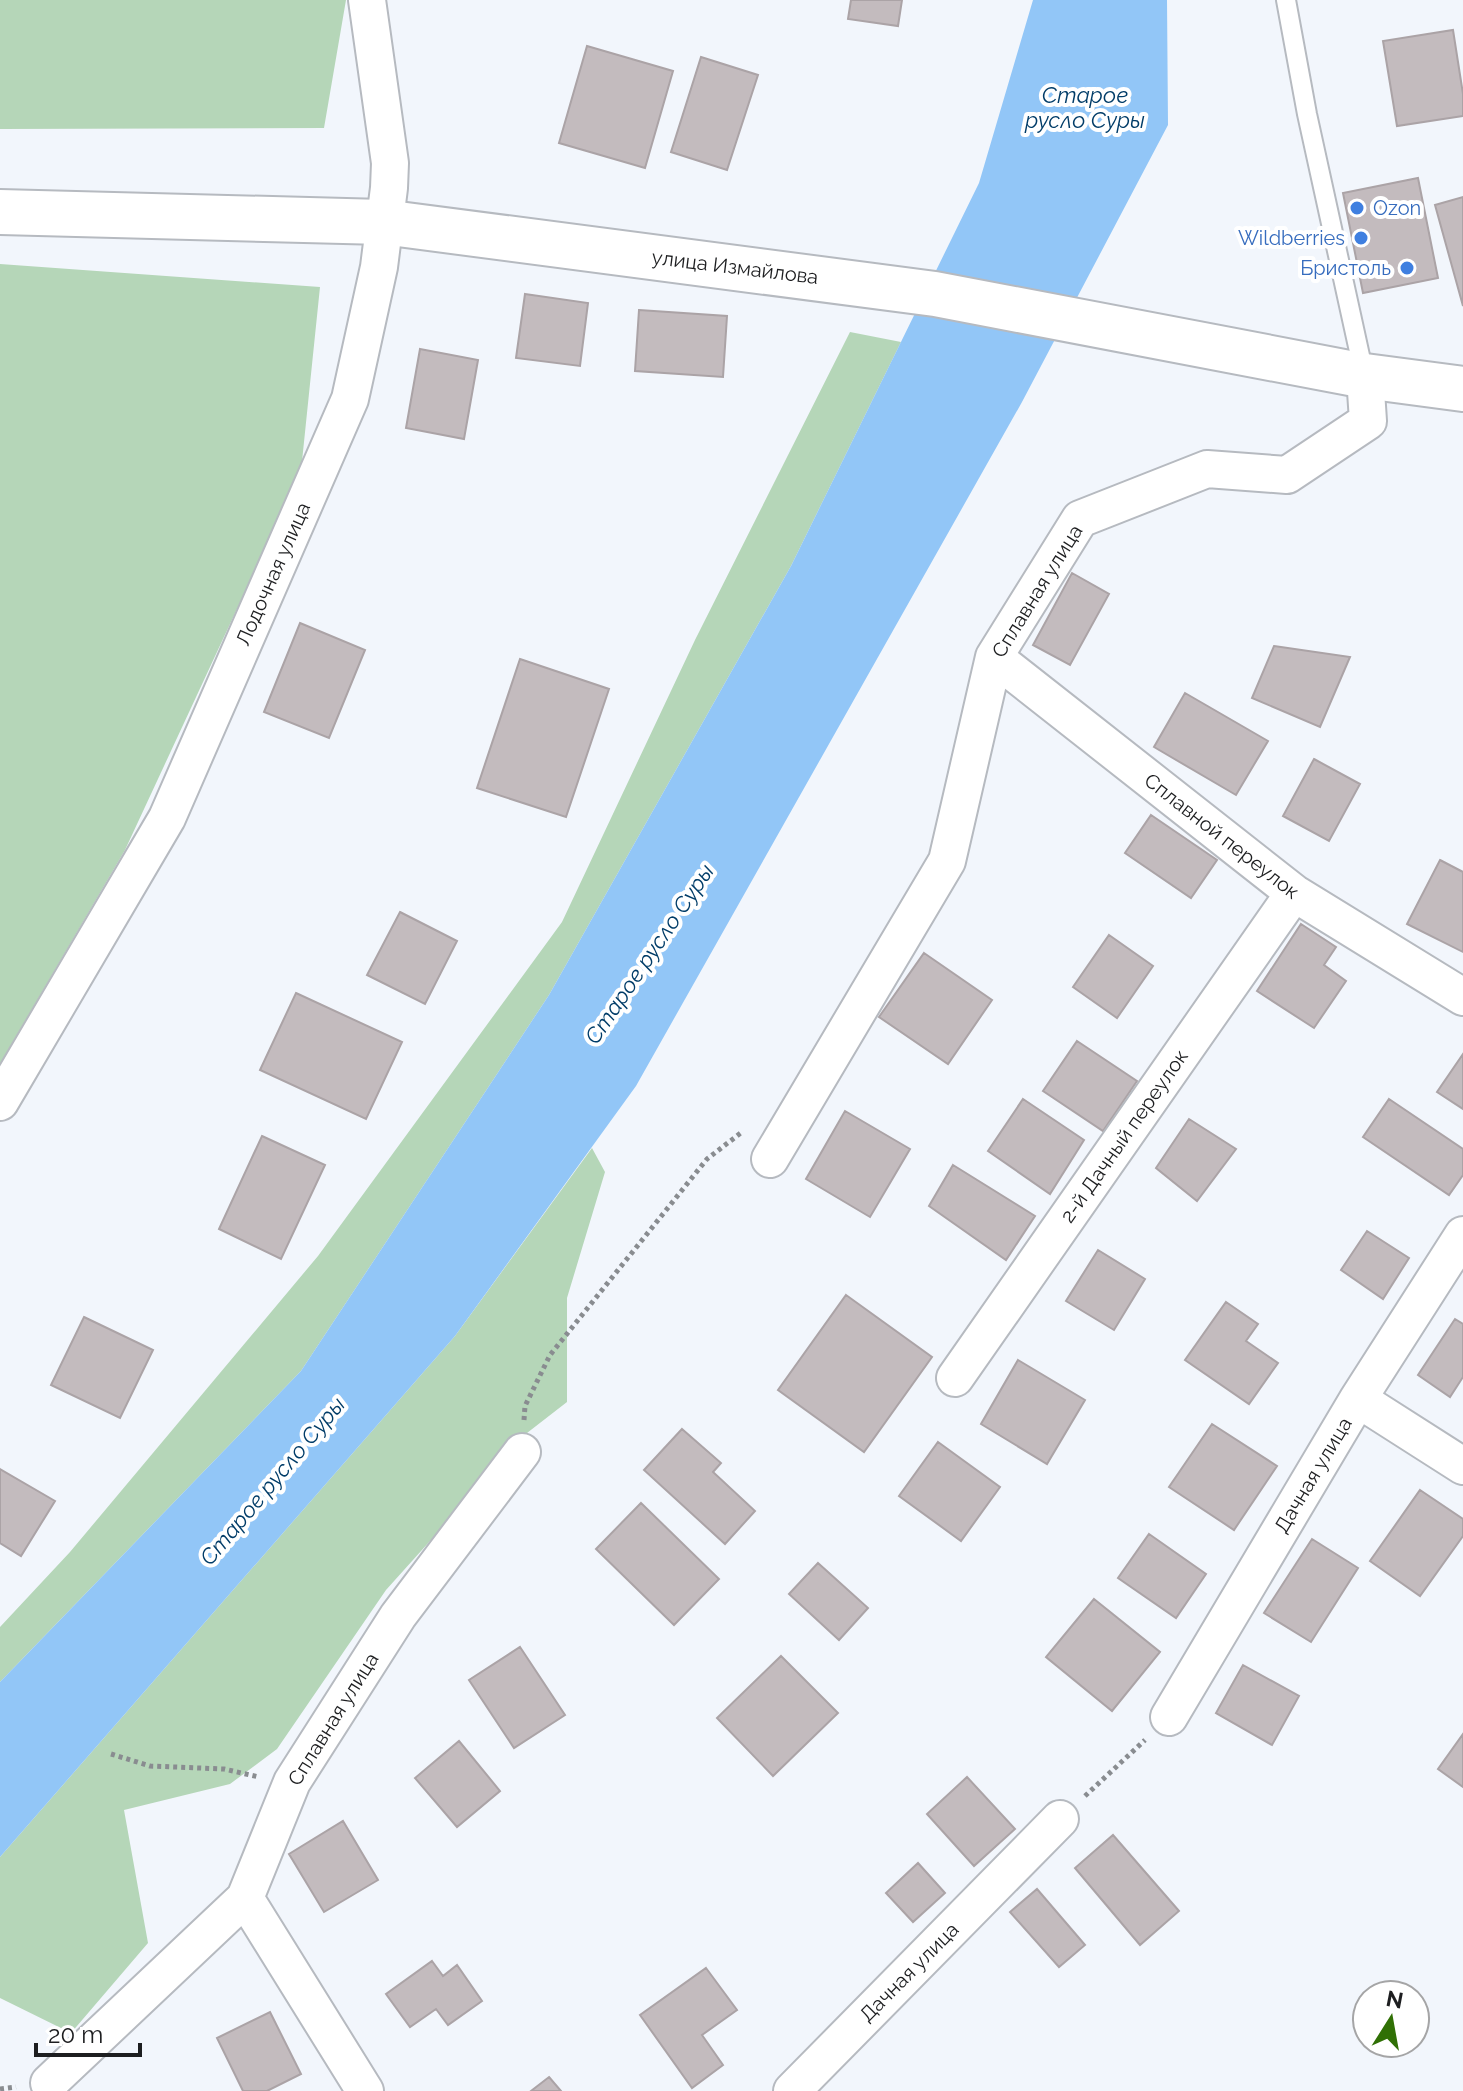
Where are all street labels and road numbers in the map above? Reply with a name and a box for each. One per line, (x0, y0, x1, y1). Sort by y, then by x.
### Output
street label: улица Измайлова (650, 245, 820, 289)
street label: Лодочная улица (231, 499, 315, 649)
street label: Сплавная улица (987, 520, 1087, 662)
street label: Сплавной переулок (1140, 768, 1304, 904)
street label: 2-й Дачный переулок (1055, 1045, 1193, 1227)
street label: Дачная улица (1269, 1413, 1357, 1537)
street label: Сплавная улица (283, 1648, 383, 1790)
street label: Дачная улица (854, 1917, 964, 2027)

